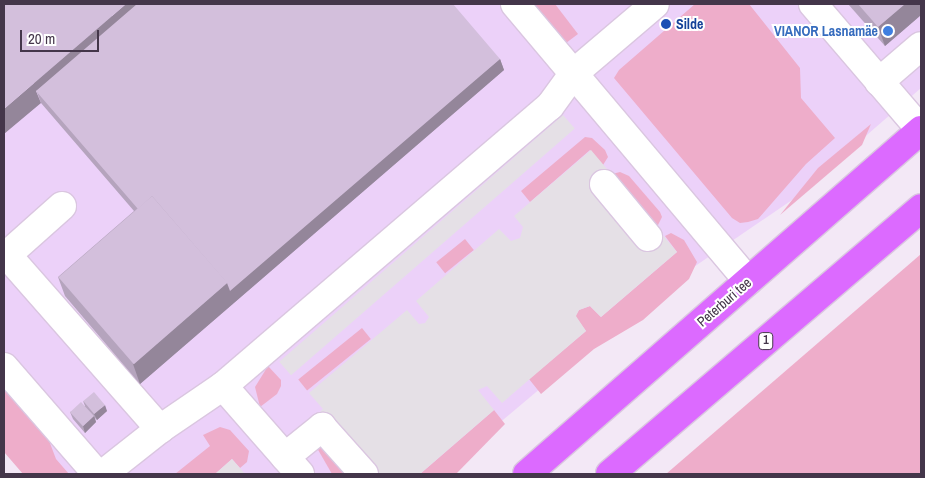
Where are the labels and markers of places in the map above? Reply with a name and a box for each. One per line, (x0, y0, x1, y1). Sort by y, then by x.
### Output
place label: Silde (676, 16, 703, 32)
marker: Silde (660, 18, 672, 30)
place label: VIANOR Lasnamäe (774, 23, 878, 39)
marker: VIANOR Lasnamäe (882, 25, 894, 37)

